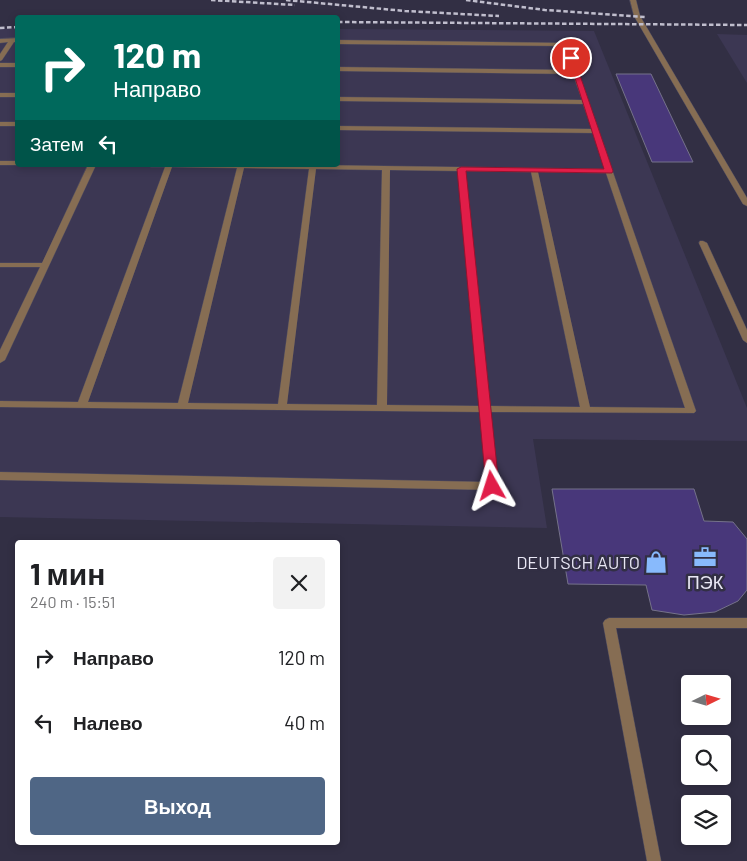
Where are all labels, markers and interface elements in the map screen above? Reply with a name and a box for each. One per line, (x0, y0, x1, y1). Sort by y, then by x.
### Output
text: 120 m (113, 33, 201, 75)
icon: right (30, 35, 95, 100)
pin (550, 37, 592, 79)
icon: arrive (557, 44, 585, 72)
text: Направо (113, 75, 201, 101)
icon: left (94, 130, 122, 158)
text: Затем (30, 132, 84, 155)
position arrow (465, 459, 517, 511)
office icon: ПЭК (692, 544, 718, 570)
shop icon: DEUTSCH AUTO (643, 549, 669, 575)
place label: DEUTSCH AUTO (516, 551, 640, 573)
text: 1 мин (30, 555, 105, 591)
button: close (273, 557, 325, 609)
place label: ПЭК (687, 571, 724, 593)
text: 240 m · 15:51 (30, 592, 115, 611)
icon: right (30, 644, 58, 672)
text: Направо (73, 646, 154, 669)
text: 120 m (278, 646, 325, 669)
north arrow (681, 675, 731, 725)
map controls (681, 675, 731, 845)
icon: left (30, 709, 58, 737)
text: Налево (73, 711, 143, 734)
text: 40 m (284, 711, 325, 734)
button: search (681, 735, 731, 785)
button: Выход (30, 777, 325, 835)
button: layers (681, 795, 731, 845)

